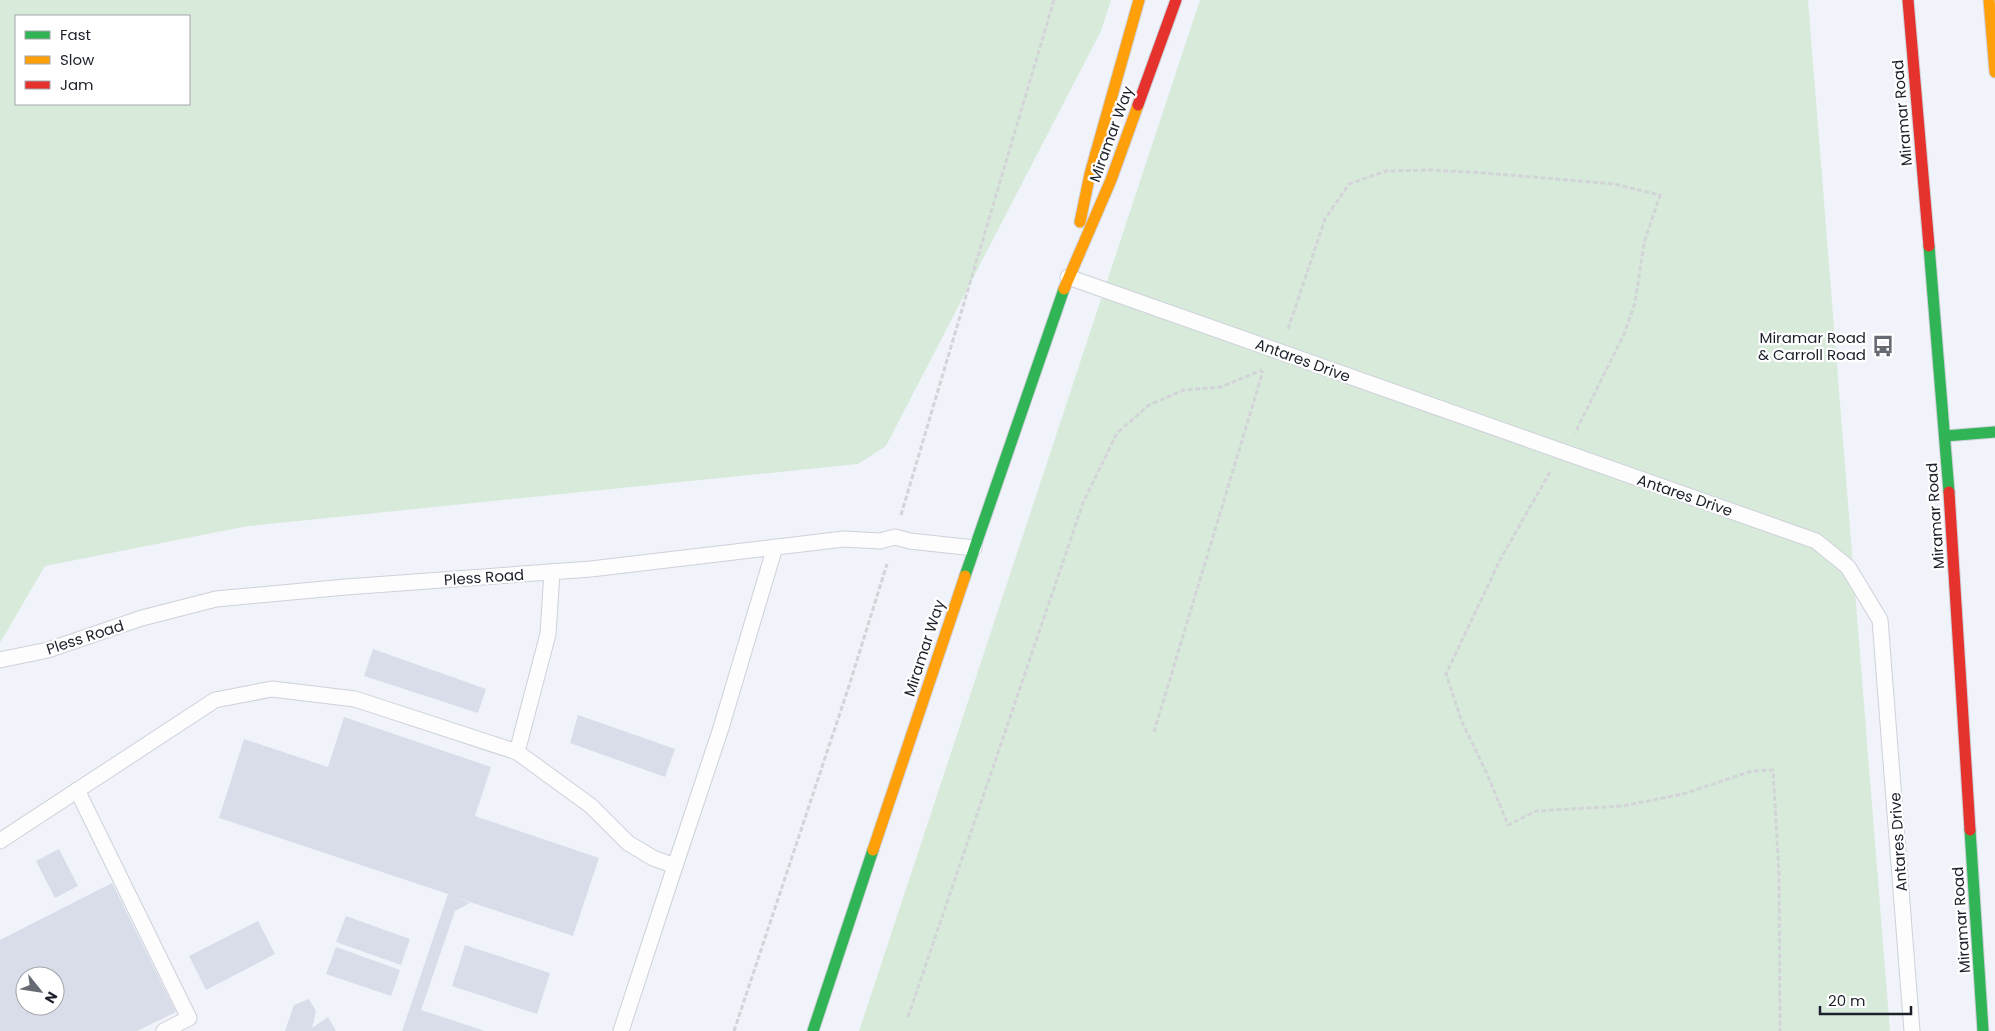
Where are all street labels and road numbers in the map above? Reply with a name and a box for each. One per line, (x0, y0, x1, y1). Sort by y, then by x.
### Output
street label: Miramar Road (1887, 59, 1917, 167)
street label: Miramar Way (1084, 83, 1138, 185)
street label: Antares Drive (1253, 333, 1353, 387)
street label: Miramar Road (1921, 462, 1949, 570)
street label: Antares Drive (1634, 469, 1736, 521)
street label: Pless Road (443, 564, 525, 590)
street label: Miramar Way (898, 596, 950, 699)
street label: Pless Road (44, 615, 126, 659)
street label: Antares Drive (1884, 792, 1912, 892)
street label: Miramar Road (1947, 866, 1975, 974)

